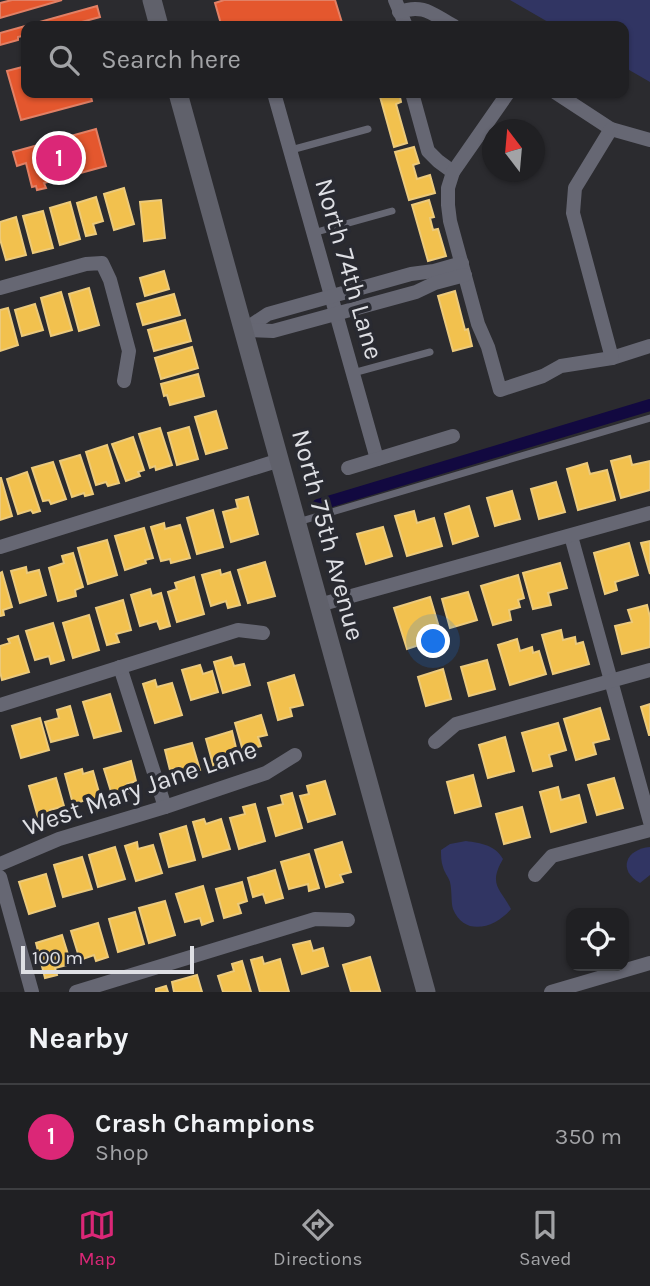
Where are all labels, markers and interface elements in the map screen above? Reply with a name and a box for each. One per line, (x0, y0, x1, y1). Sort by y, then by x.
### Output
search box (21, 21, 629, 98)
icon: search (45, 41, 83, 79)
text: Search here (101, 44, 241, 75)
north arrow (482, 119, 545, 182)
pin: 1 (36, 132, 82, 184)
street label: North 74th Lane (308, 175, 390, 363)
street label: North 75th Avenue (285, 426, 371, 644)
your location (416, 624, 450, 658)
street label: West Mary Jane Lane (19, 733, 261, 843)
map controls (566, 908, 629, 971)
button: locate (566, 908, 629, 971)
scale bar (21, 943, 194, 975)
text: 100 m (32, 947, 83, 969)
text: Nearby (28, 1020, 128, 1056)
text: Crash Champions (95, 1108, 315, 1139)
text: 1 (47, 1123, 55, 1150)
text: 350 m (555, 1123, 622, 1150)
text: Shop (95, 1139, 149, 1166)
tab: Map (78, 1206, 116, 1270)
tab: Directions (273, 1206, 362, 1270)
tab: Saved (519, 1206, 572, 1270)

